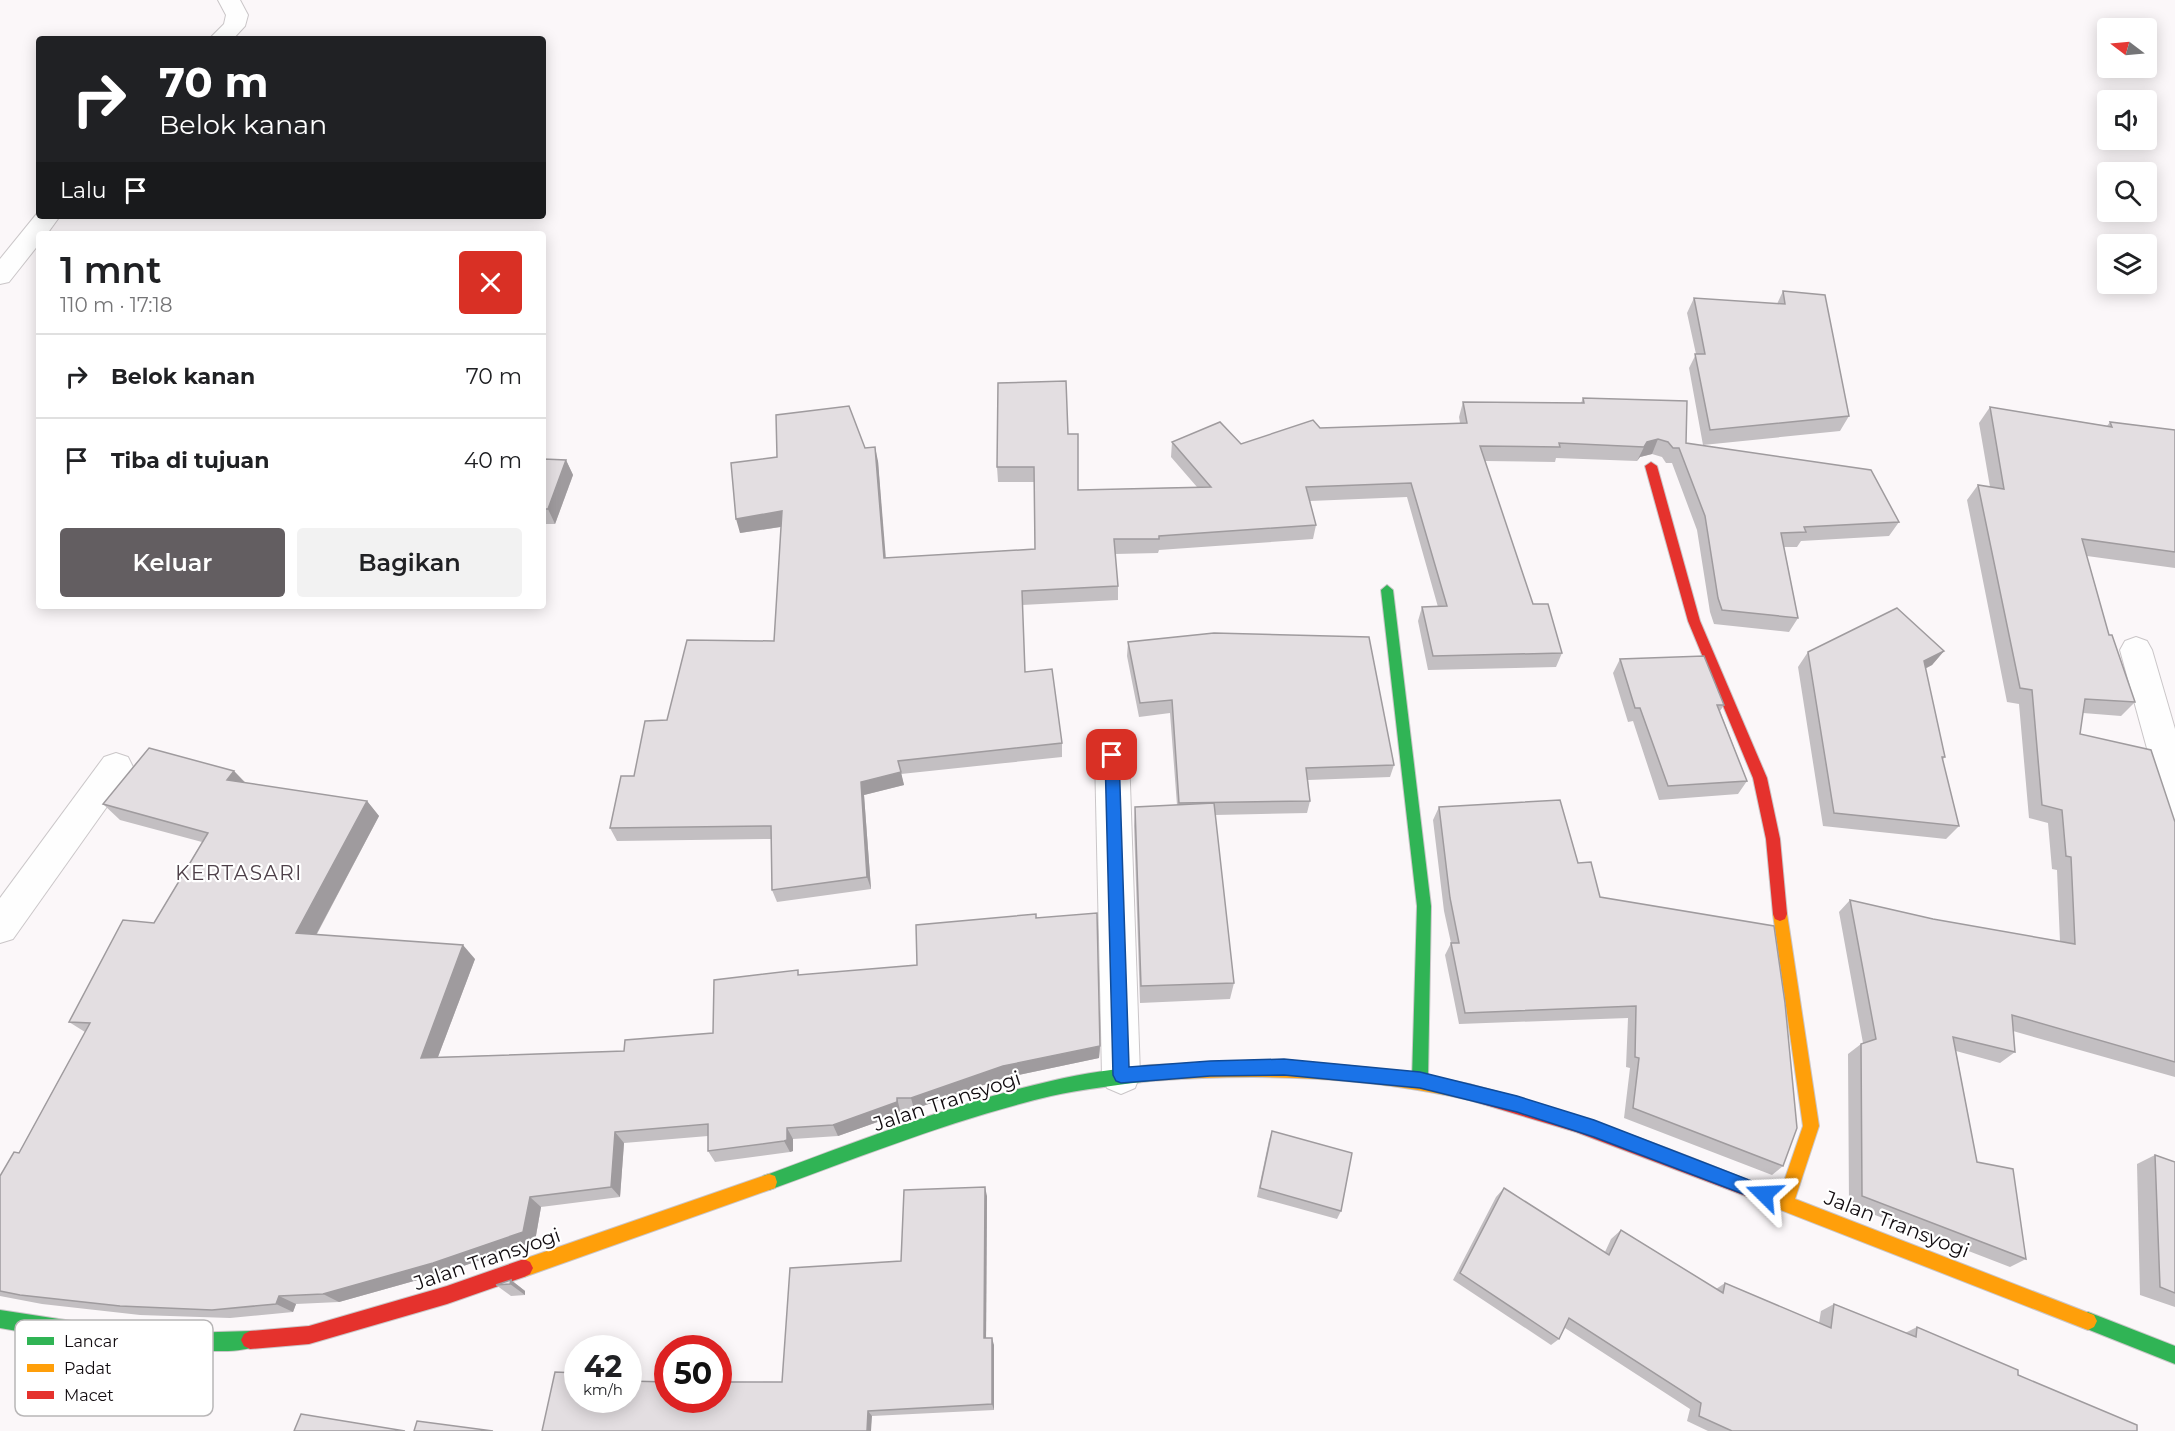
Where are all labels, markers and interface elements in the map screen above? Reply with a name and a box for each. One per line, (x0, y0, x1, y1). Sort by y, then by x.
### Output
north arrow (2097, 18, 2157, 78)
map controls (2097, 18, 2157, 294)
text: 70 m (159, 56, 269, 108)
icon: right (60, 60, 138, 138)
button: sound (2097, 90, 2157, 150)
text: Belok kanan (159, 108, 327, 141)
button: search (2097, 162, 2157, 222)
icon: arrive (119, 174, 152, 207)
text: Lalu (60, 177, 107, 204)
button: layers (2097, 234, 2157, 294)
text: 1 mnt (60, 248, 161, 292)
button: close (459, 251, 522, 314)
text: 110 m · 17:18 (60, 293, 172, 317)
icon: right (60, 360, 93, 393)
text: Belok kanan (111, 363, 255, 390)
text: 70 m (466, 363, 522, 390)
icon: arrive (60, 444, 93, 477)
text: Tiba di tujuan (111, 447, 269, 474)
text: 40 m (464, 447, 522, 474)
button: Keluar (60, 528, 285, 597)
button: Bagikan (297, 528, 522, 597)
pin (1086, 729, 1137, 780)
icon: arrive (1095, 738, 1128, 771)
district label: KERTASARI (175, 861, 303, 885)
street label: Jalan Transyogi (869, 1066, 1024, 1136)
position arrow (1732, 1162, 1796, 1226)
street label: Jalan Transyogi (1820, 1185, 1973, 1263)
street label: Jalan Transyogi (410, 1223, 563, 1296)
legend (15, 1320, 213, 1416)
text: Lancar (64, 1332, 119, 1351)
speed limit sign: 50 (654, 1335, 732, 1413)
text: 42 (584, 1348, 622, 1385)
text: Padat (64, 1359, 112, 1378)
text: km/h (583, 1380, 623, 1399)
text: Macet (64, 1386, 114, 1405)

